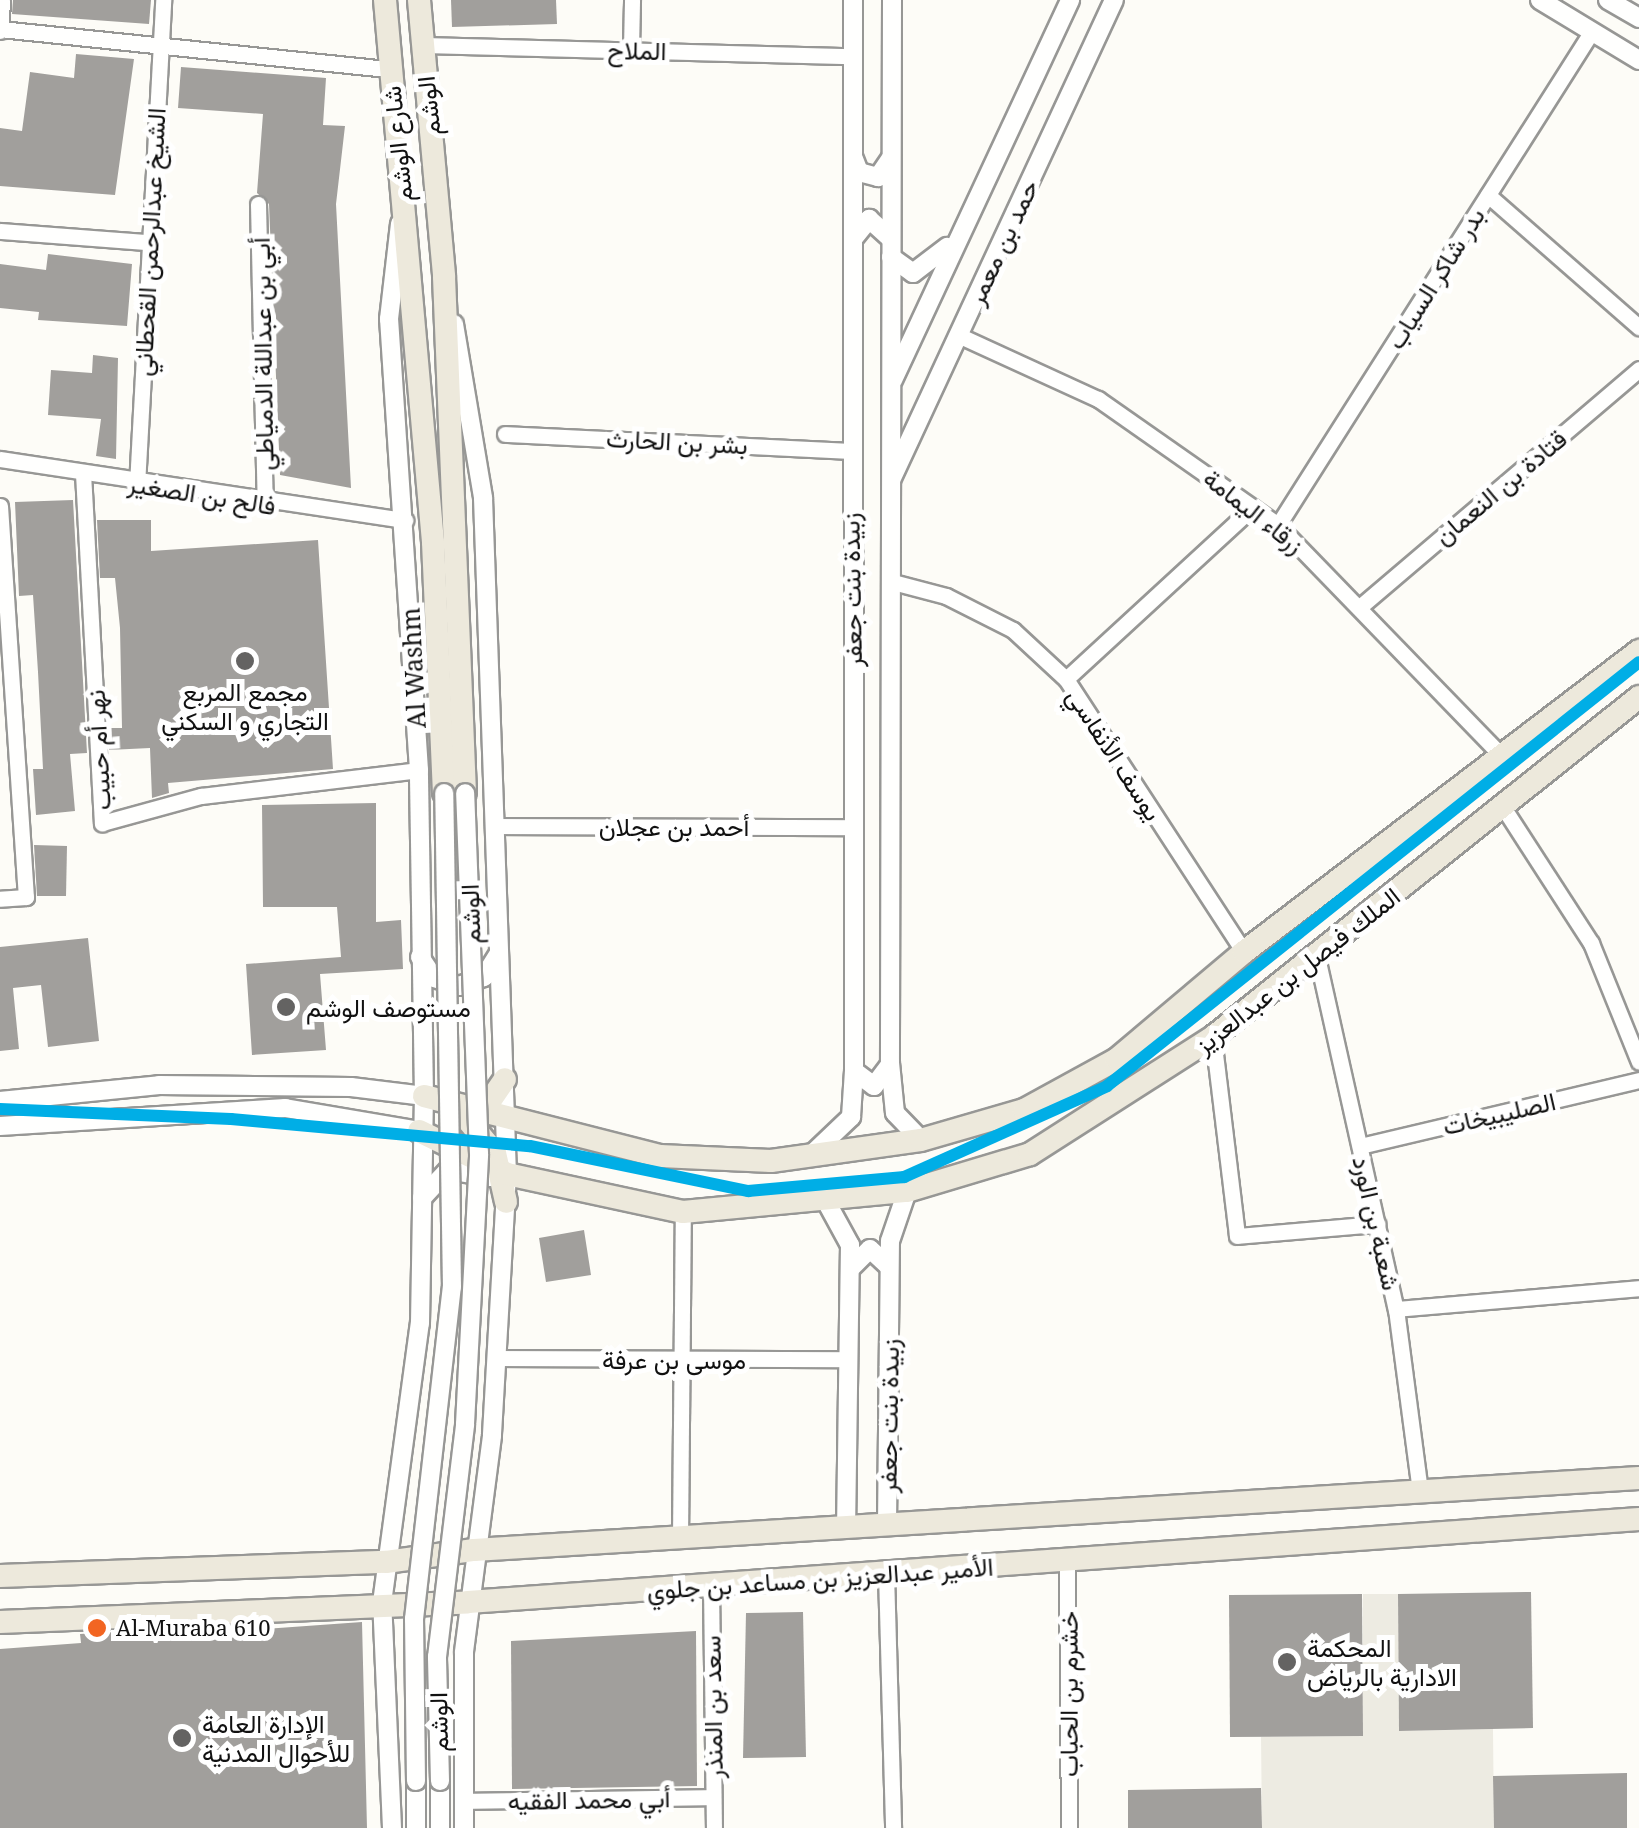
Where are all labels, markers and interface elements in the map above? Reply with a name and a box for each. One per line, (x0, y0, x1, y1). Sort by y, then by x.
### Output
street label: الملاح (607, 34, 667, 66)
street label: الوشم (410, 75, 446, 137)
street label: شارع الوشم (376, 85, 418, 203)
street label: الشيخ عبدالرحمن القحطاني (127, 107, 171, 377)
street label: حمد بن معمر (960, 175, 1044, 309)
street label: بدر شاكر السياب (1380, 202, 1490, 354)
street label: أبي بن عبداللة الدمياطي (245, 237, 279, 471)
street label: بشر بن الحارث (606, 422, 748, 460)
street label: قتادة بن النعمان (1428, 423, 1572, 551)
street label: زرقاء اليمامة (1198, 463, 1310, 559)
street label: فالح بن الصغير (126, 468, 278, 520)
street label: زبيدة بنت جعفر (835, 512, 867, 668)
street label: Al Washm (395, 607, 431, 729)
marker: مجمع المربع التجاري و السكني (234, 650, 256, 672)
place label: مجمع المربع التجاري و السكني (161, 677, 329, 736)
street label: يوسف الأنفاسي (1061, 682, 1169, 826)
street label: نهر أم حبيب (80, 689, 116, 811)
street label: أحمد بن عجلان (599, 811, 749, 841)
street label: الملك فيصل بن عبدالعزيز (1189, 881, 1405, 1059)
street label: الوشم (454, 884, 486, 944)
place label: مستوصف الوشم (306, 992, 471, 1022)
marker: مستوصف الوشم (275, 996, 297, 1018)
street label: الصليبيخات (1440, 1085, 1558, 1141)
street label: شعبة بن الورد (1347, 1153, 1407, 1293)
street label: زبيدة بنت جعفر (872, 1338, 904, 1494)
street label: موسى بن عرفة (602, 1344, 746, 1374)
street label: الأمير عبدالعزيز بن مساعد بن جلوي (646, 1551, 994, 1605)
street label: خشرم بن الحباب (1053, 1611, 1083, 1777)
place label: Al-Muraba 610 (116, 1615, 271, 1641)
marker: Al-Muraba 610 (87, 1618, 107, 1638)
place label: المحكمة الادارية بالرياض (1307, 1633, 1457, 1692)
street label: سعد بن المنذر (696, 1635, 728, 1779)
marker: المحكمة الادارية بالرياض (1276, 1651, 1298, 1673)
street label: الوشم (422, 1692, 454, 1752)
place label: الإدارة العامة للأحوال المدنية (202, 1709, 350, 1768)
marker: الإدارة العامة للأحوال المدنية (171, 1727, 193, 1749)
street label: أبي محمد الفقيه (507, 1783, 671, 1815)

